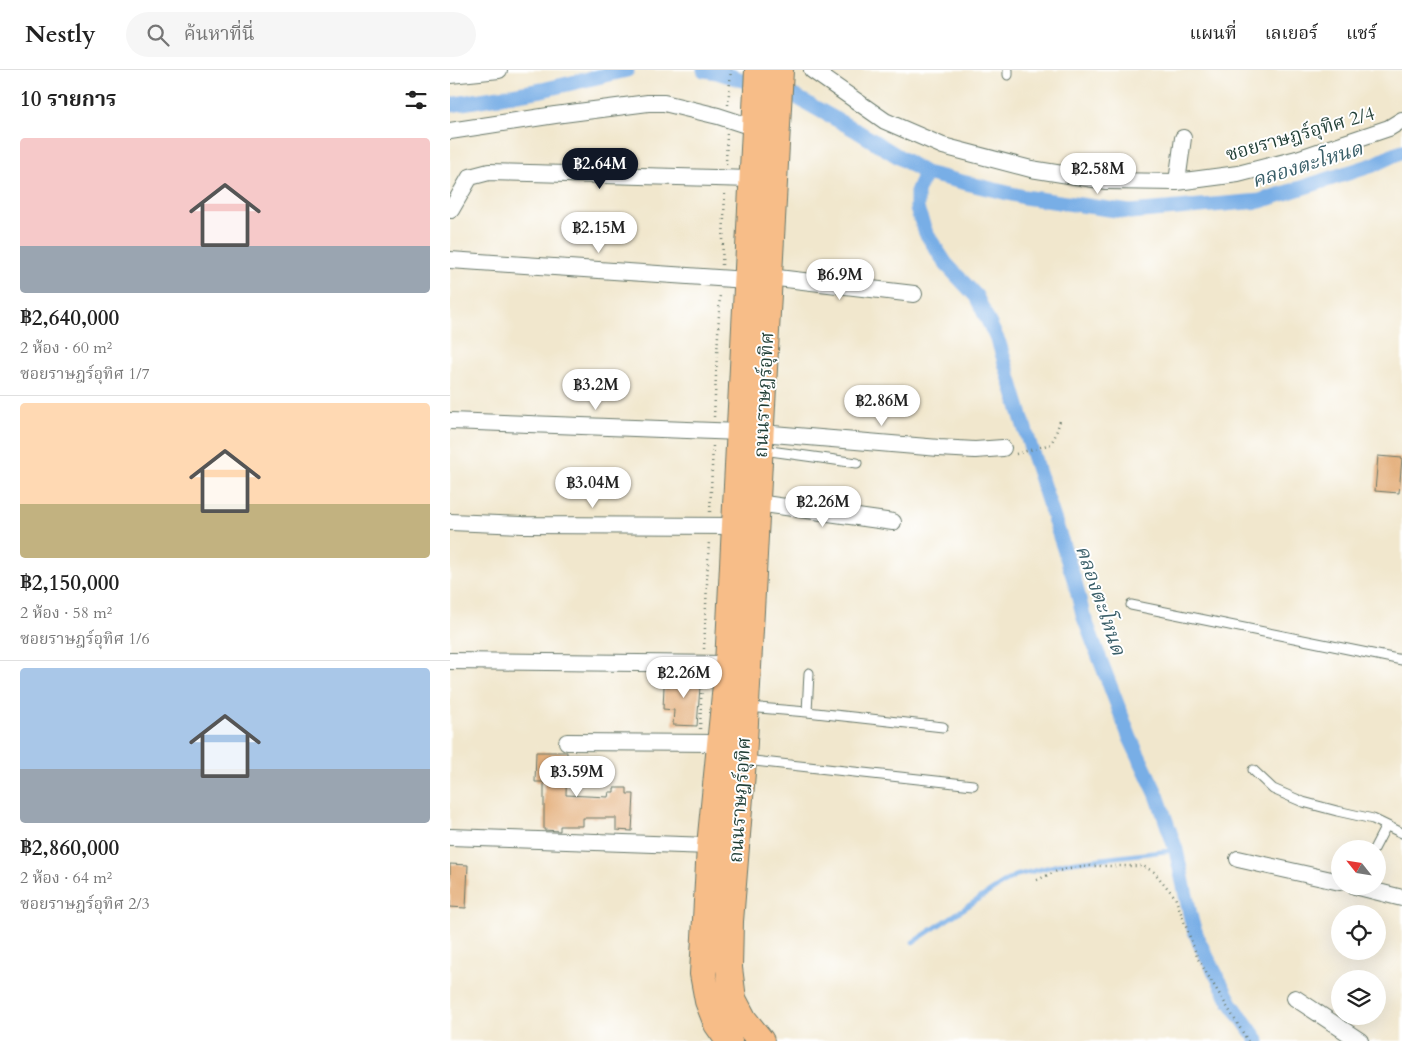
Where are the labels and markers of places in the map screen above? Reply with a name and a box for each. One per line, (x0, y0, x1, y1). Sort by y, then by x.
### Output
pin: ฿2.64M (559, 148, 641, 190)
pin: ฿2.58M (1057, 152, 1139, 195)
pin: ฿2.15M (558, 212, 640, 254)
pin: ฿6.9M (805, 258, 875, 301)
pin: ฿3.2M (561, 368, 631, 411)
pin: ฿2.86M (841, 384, 923, 427)
pin: ฿3.04M (552, 466, 634, 509)
pin: ฿2.26M (782, 486, 864, 528)
pin: ฿2.26M (643, 656, 725, 699)
pin: ฿3.59M (536, 756, 618, 798)

